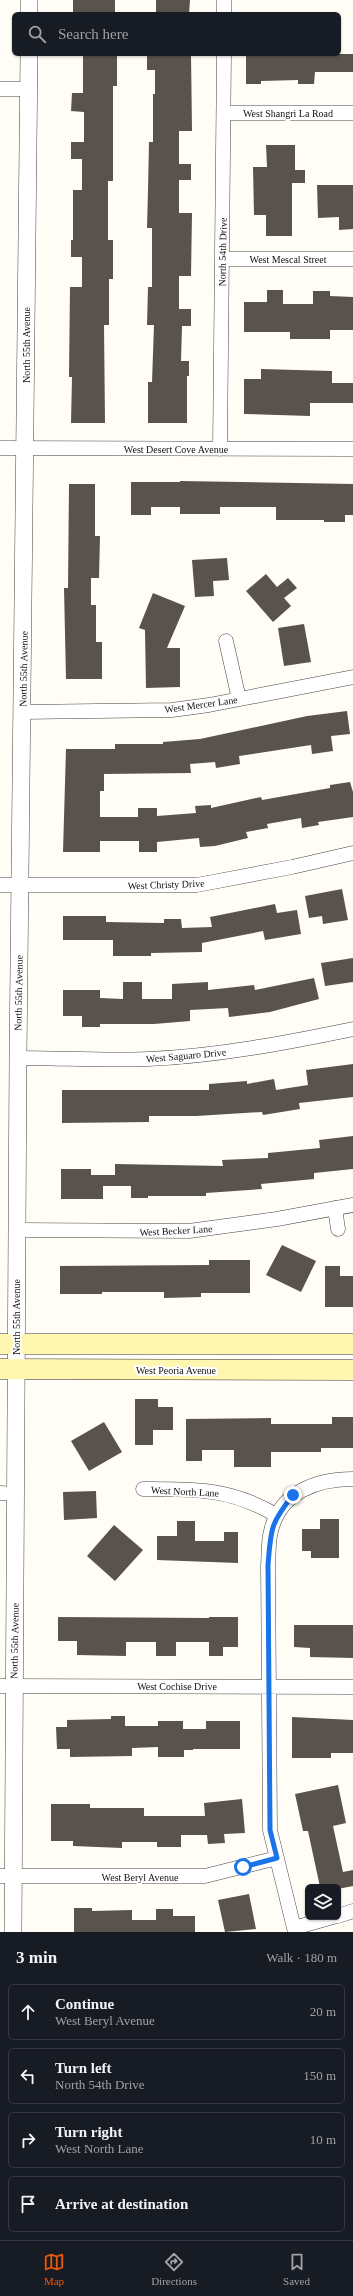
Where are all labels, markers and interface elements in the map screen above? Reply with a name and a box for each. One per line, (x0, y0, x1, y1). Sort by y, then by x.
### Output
search box (12, 12, 341, 56)
icon: search (26, 23, 48, 45)
text: Search here (58, 26, 128, 42)
street label: West Shangri La Road (243, 108, 333, 119)
street label: North 54th Drive (216, 217, 229, 287)
street label: West Mescal Street (250, 254, 327, 265)
street label: North 55th Avenue (21, 306, 32, 383)
street label: West Desert Cove Avenue (124, 444, 229, 455)
street label: North 55th Avenue (17, 630, 30, 707)
street label: West Mercer Lane (164, 694, 239, 715)
street label: West Christy Drive (127, 878, 205, 891)
street label: North 55th Avenue (12, 954, 25, 1031)
street label: West Saguaro Drive (146, 1046, 227, 1064)
street label: West Becker Lane (139, 1223, 213, 1238)
street label: North 55th Avenue (11, 1278, 22, 1355)
street label: West Peoria Avenue (136, 1365, 217, 1376)
street label: West North Lane (151, 1484, 220, 1499)
route end (284, 1486, 302, 1504)
street label: North 55th Avenue (8, 1602, 21, 1679)
street label: West Cochise Drive (137, 1681, 217, 1692)
route start (234, 1858, 252, 1876)
street label: West Beryl Avenue (102, 1872, 179, 1883)
map controls (305, 1884, 341, 1920)
button: layers (305, 1884, 341, 1920)
text: 3 min (16, 1948, 57, 1967)
text: Walk · 180 m (266, 1950, 337, 1965)
text: Continue (55, 1996, 114, 2012)
icon: ahead (17, 2001, 39, 2023)
text: 20 m (310, 2004, 336, 2019)
text: West Beryl Avenue (55, 2013, 155, 2028)
text: Turn left (55, 2060, 112, 2076)
icon: left (17, 2065, 39, 2087)
text: 150 m (303, 2068, 336, 2083)
text: North 54th Drive (55, 2077, 145, 2092)
text: Turn right (55, 2124, 122, 2140)
icon: right (17, 2129, 39, 2151)
text: 10 m (310, 2132, 336, 2147)
text: West North Lane (55, 2141, 143, 2156)
icon: arrive (17, 2193, 39, 2215)
text: Arrive at destination (55, 2196, 188, 2212)
tab: Map (43, 2251, 65, 2287)
tab: Directions (151, 2251, 197, 2287)
tab: Saved (283, 2251, 310, 2287)

